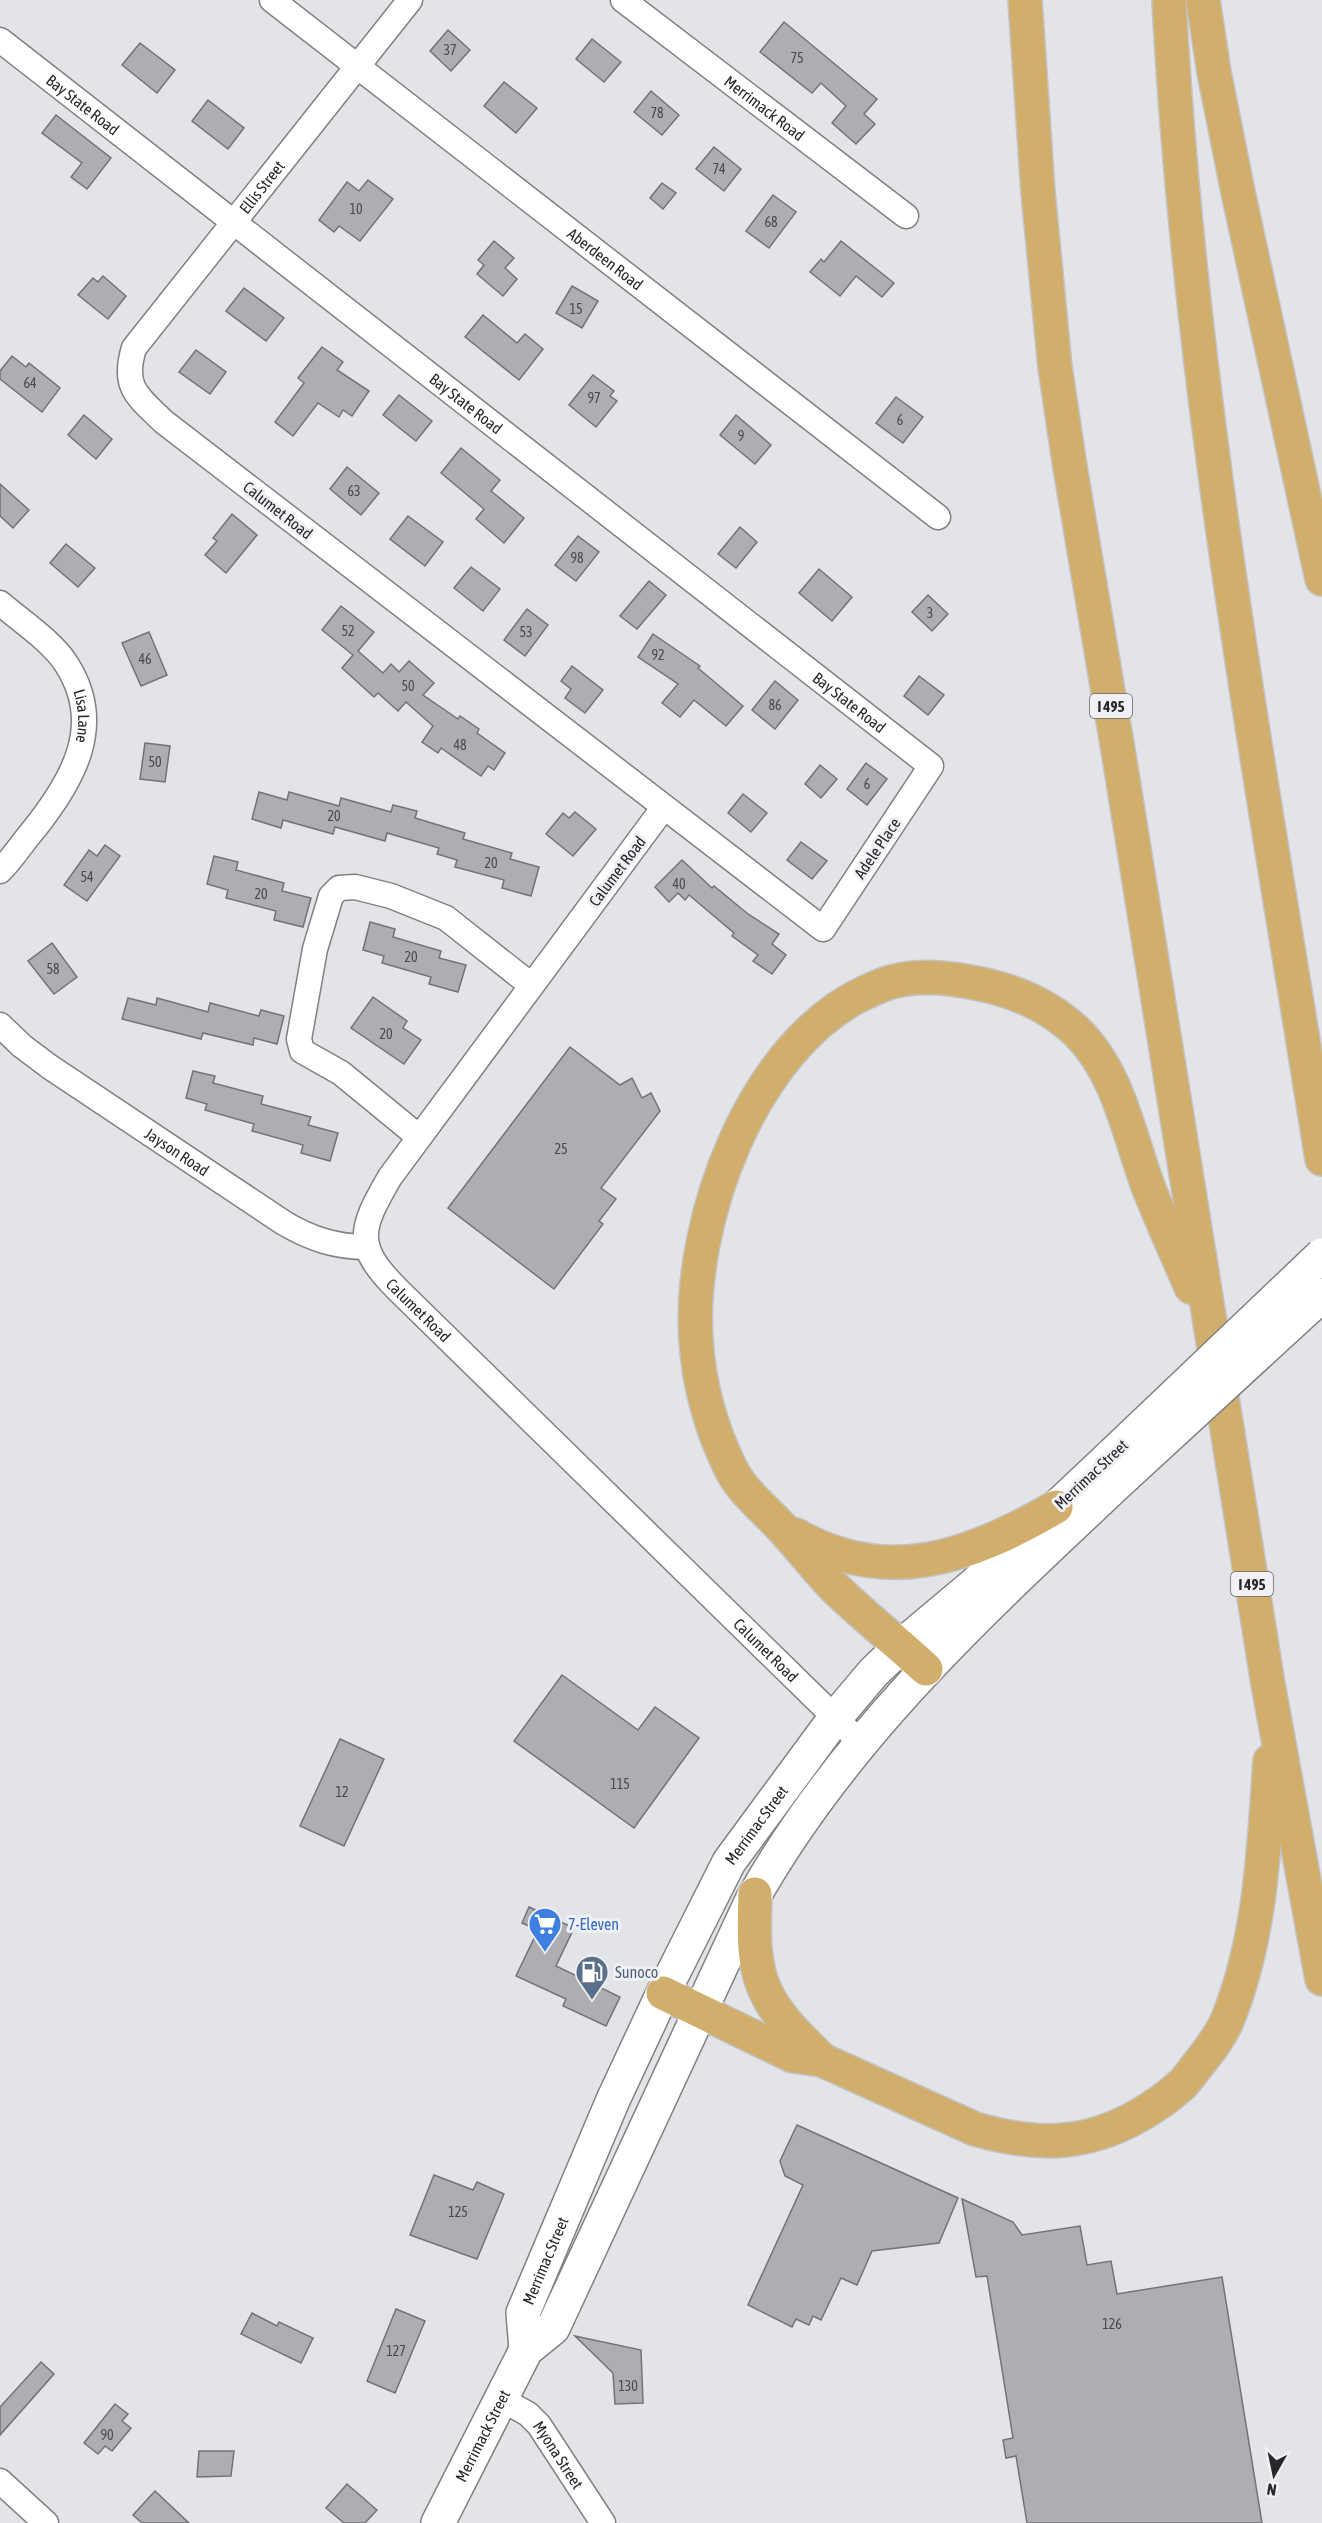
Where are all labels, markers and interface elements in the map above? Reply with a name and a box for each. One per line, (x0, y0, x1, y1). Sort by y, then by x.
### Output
house number: 37 (443, 42, 457, 58)
house number: 75 (790, 50, 804, 66)
street label: Bay State Road (43, 71, 123, 138)
street label: Merrimack Road (721, 72, 808, 144)
house number: 78 (650, 105, 664, 121)
street label: Ellis Street (235, 157, 288, 217)
house number: 74 (712, 161, 726, 177)
house number: 10 (349, 201, 363, 217)
house number: 68 (764, 214, 778, 230)
street label: Aberdeen Road (564, 224, 646, 293)
house number: 15 (569, 301, 583, 317)
street label: Bay State Road (426, 370, 506, 437)
house number: 64 (23, 375, 37, 391)
house number: 97 (587, 390, 601, 406)
house number: 6 (897, 412, 904, 428)
house number: 9 (738, 428, 744, 444)
street label: Calumet Road (240, 477, 316, 543)
house number: 63 (347, 483, 361, 499)
house number: 98 (570, 550, 584, 566)
house number: 3 (927, 605, 933, 621)
house number: 52 (341, 623, 355, 639)
house number: 53 (519, 624, 533, 640)
house number: 92 (651, 647, 665, 663)
house number: 46 (138, 651, 152, 667)
street label: Bay State Road (809, 668, 889, 736)
house number: 50 (401, 678, 415, 694)
street label: Lisa Lane (70, 687, 93, 744)
road number: I 495 (1090, 694, 1132, 718)
house number: 86 (768, 697, 782, 713)
house number: 48 (453, 737, 467, 753)
house number: 50 (148, 754, 162, 770)
house number: 6 (864, 776, 871, 792)
house number: 20 (327, 808, 341, 824)
street label: Adele Place (850, 814, 904, 882)
street label: Calumet Road (585, 833, 649, 909)
house number: 20 (484, 855, 498, 871)
house number: 54 (80, 869, 94, 885)
house number: 40 (672, 876, 686, 892)
house number: 20 (254, 886, 268, 902)
house number: 20 (404, 949, 418, 965)
house number: 58 (46, 961, 60, 977)
house number: 20 (379, 1026, 393, 1042)
street label: Jayson Road (142, 1124, 212, 1179)
house number: 25 (554, 1141, 568, 1157)
street label: Calumet Road (383, 1275, 454, 1346)
street label: Merrimac Street (1051, 1435, 1132, 1512)
road number: I 495 (1231, 1572, 1273, 1596)
street label: Calumet Road (730, 1615, 802, 1685)
house number: 115 (610, 1776, 630, 1792)
street label: Merrimac Street (721, 1782, 791, 1868)
house number: 12 (335, 1784, 349, 1800)
supermarket icon: 7-Eleven (527, 1906, 563, 1953)
place label: 7-Eleven (568, 1915, 619, 1933)
fuel station icon: Sunoco (574, 1954, 610, 2001)
place label: Sunoco (615, 1963, 658, 1981)
house number: 125 (448, 2204, 468, 2220)
street label: Merrimac Street (519, 2214, 572, 2307)
house number: 126 (1102, 2316, 1122, 2332)
house number: 127 (386, 2343, 406, 2359)
house number: 130 (618, 2378, 638, 2394)
street label: Merrimack Street (452, 2386, 513, 2484)
street label: Myona Street (530, 2418, 587, 2492)
house number: 90 (100, 2427, 114, 2443)
north arrow (1244, 2445, 1304, 2505)
text: N (1266, 2480, 1278, 2499)

